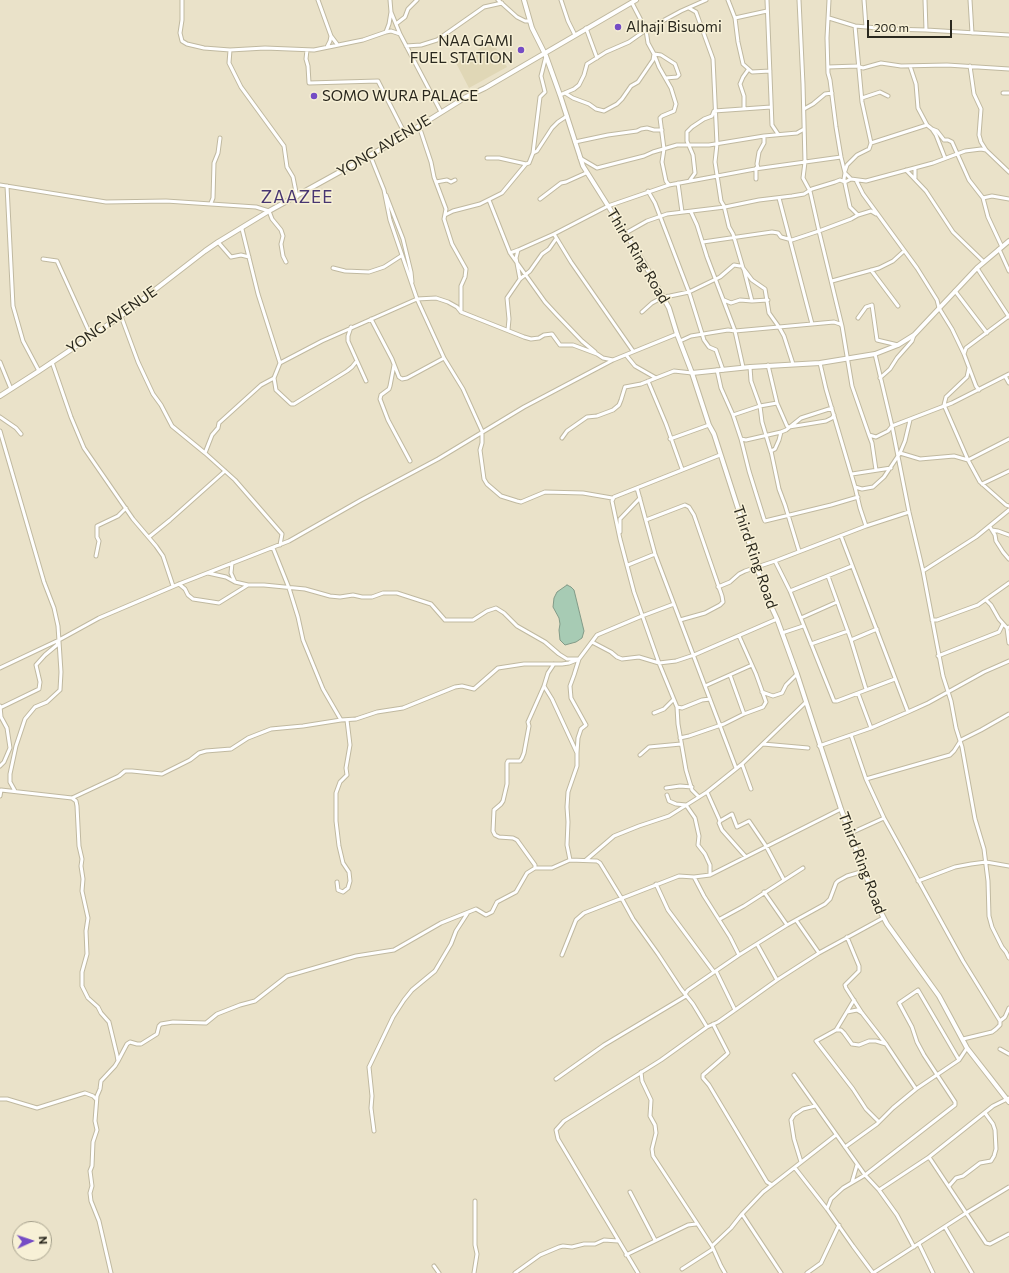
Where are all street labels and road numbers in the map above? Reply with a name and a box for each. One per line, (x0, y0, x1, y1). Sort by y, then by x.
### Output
street label: YONG AVENUE (334, 111, 434, 181)
street label: Third Ring Road (603, 205, 673, 307)
street label: YONG AVENUE (63, 282, 161, 358)
street label: Third Ring Road (729, 503, 781, 611)
street label: Third Ring Road (834, 809, 890, 917)

